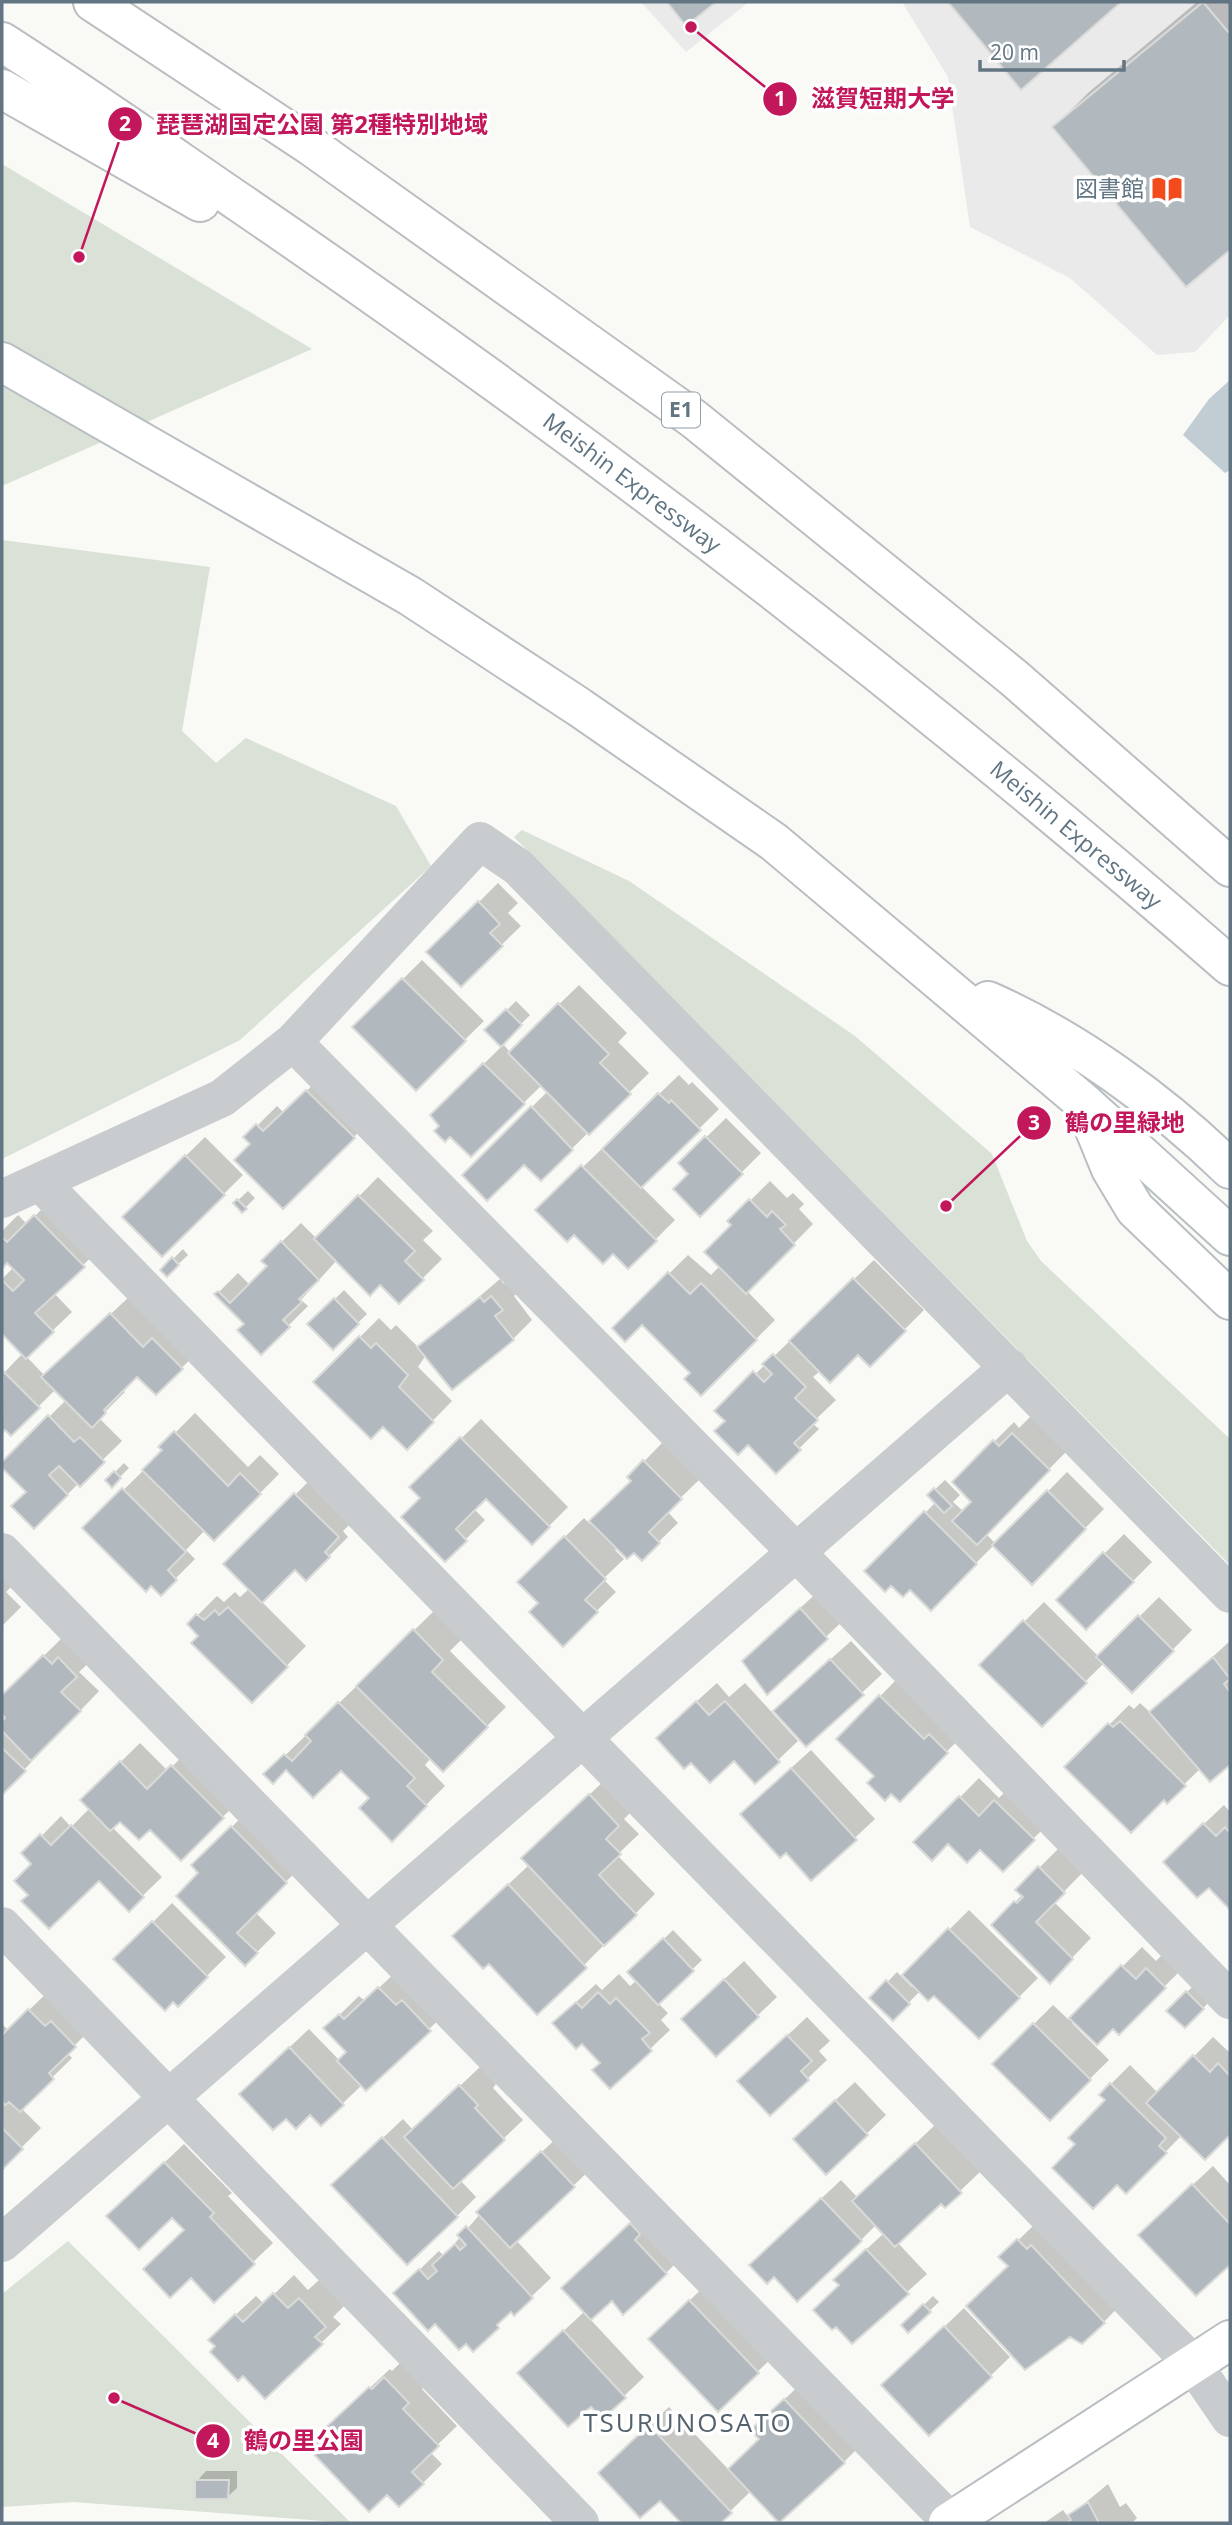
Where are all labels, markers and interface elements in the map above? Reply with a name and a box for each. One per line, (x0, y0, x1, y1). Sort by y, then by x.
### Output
scale bar (980, 28, 1124, 72)
text: 20 m (990, 38, 1039, 66)
callout: 滋賀短期大学 (762, 77, 969, 122)
text: 滋賀短期大学 (811, 81, 955, 114)
text: 1 (774, 84, 786, 112)
callout: 琵琶湖国定公園 第2種特別地域 (107, 102, 502, 147)
text: 琵琶湖国定公園 第2種特別地域 (156, 107, 488, 140)
text: 2 (119, 109, 131, 137)
place label: 図書館 (1075, 172, 1144, 204)
library icon: 図書館 (1150, 172, 1184, 206)
road number: E1 (662, 392, 700, 428)
street label: Meishin Expressway (537, 405, 729, 560)
street label: Meishin Expressway (984, 753, 1170, 916)
callout: 鶴の里緑地 (1016, 1100, 1199, 1145)
text: 鶴の里緑地 (1065, 1105, 1185, 1138)
text: 3 (1028, 1108, 1040, 1136)
district label: TSURUNOSATO (583, 2404, 793, 2440)
callout: 鶴の里公園 (195, 2418, 378, 2463)
text: 鶴の里公園 (244, 2423, 364, 2456)
text: 4 (207, 2426, 219, 2454)

